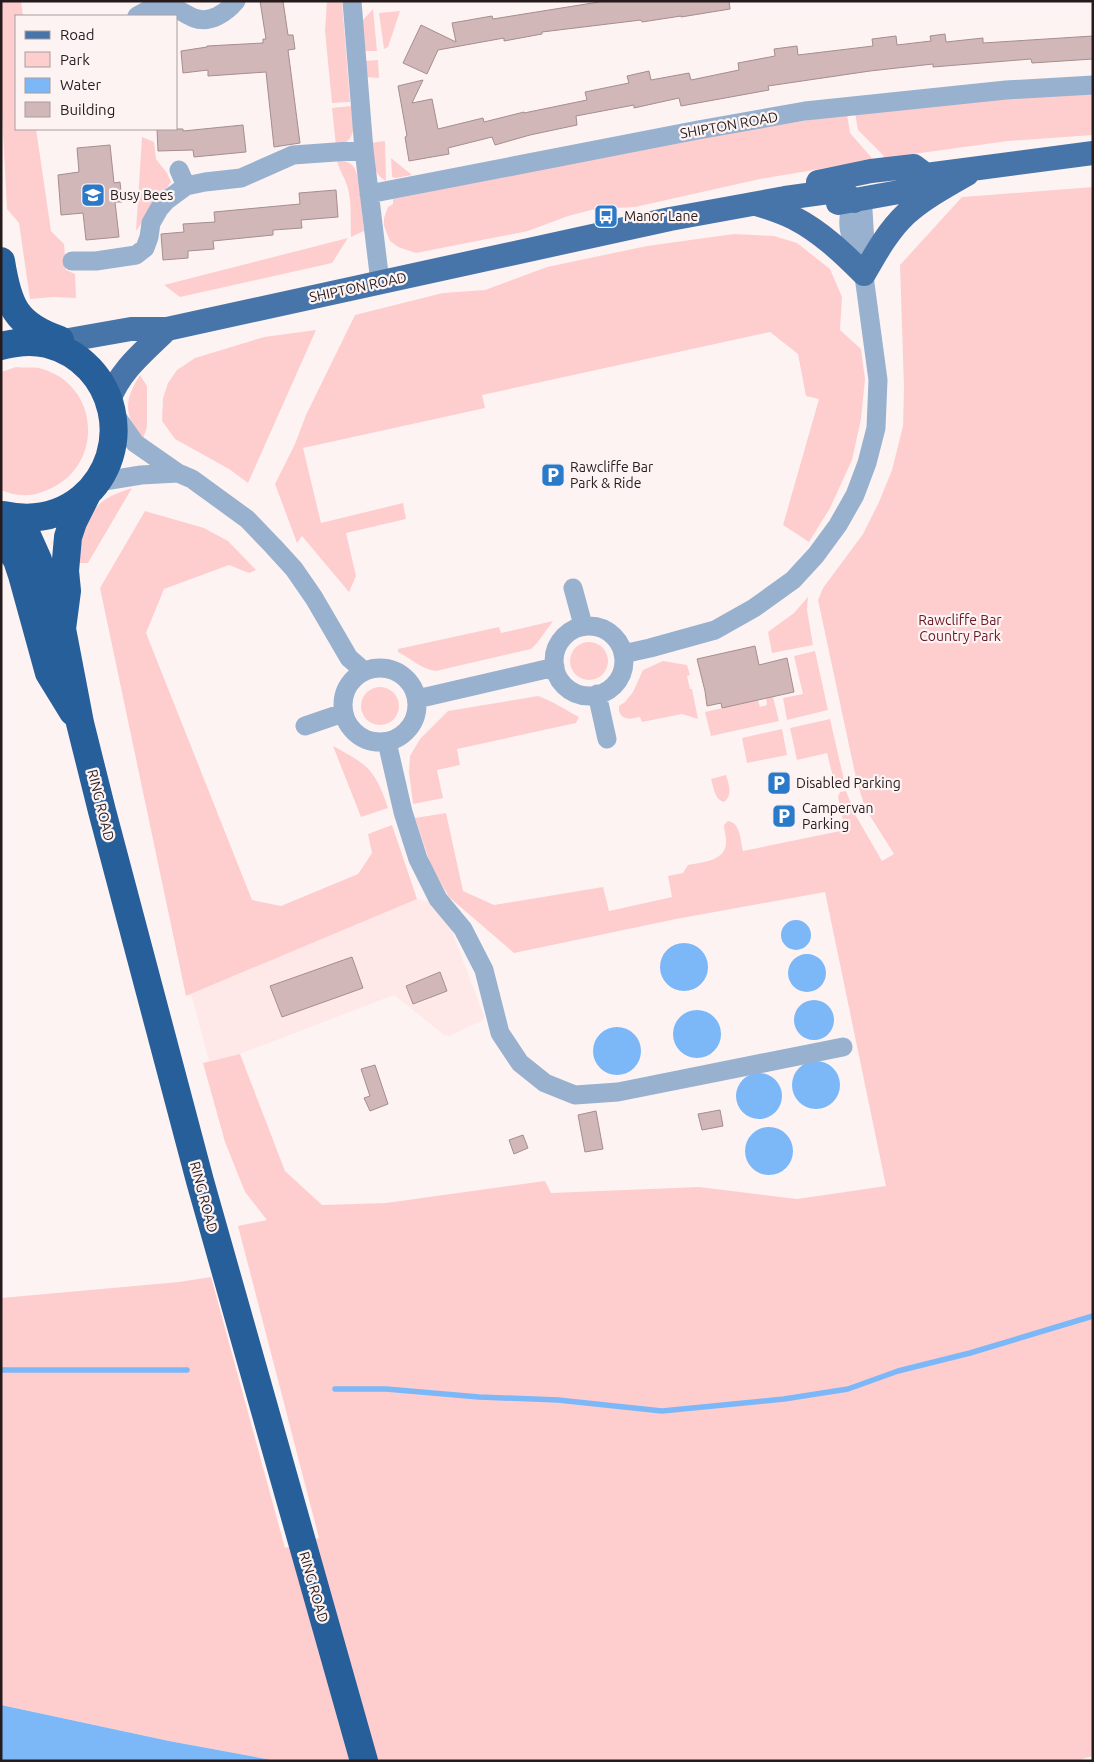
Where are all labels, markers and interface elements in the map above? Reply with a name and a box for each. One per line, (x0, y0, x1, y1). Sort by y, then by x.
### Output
legend (15, 15, 178, 130)
text: Road (60, 26, 95, 43)
text: Park (60, 51, 90, 68)
text: Water (60, 76, 101, 93)
text: Building (60, 101, 115, 118)
street label: SHIPTON ROAD (679, 108, 779, 141)
school or university icon: Busy Bees (80, 182, 106, 208)
place label: Busy Bees (110, 187, 173, 203)
bus stop icon: Manor Lane (593, 203, 619, 229)
place label: Manor Lane (624, 208, 698, 224)
street label: SHIPTON ROAD (308, 269, 408, 305)
place label: Rawcliffe Bar Park & Ride (570, 459, 654, 491)
parking icon: Rawcliffe Bar Park & Ride (540, 462, 566, 488)
park label: Rawcliffe Bar Country Park (918, 612, 1002, 644)
street label: RING ROAD (84, 768, 118, 843)
parking icon: Disabled Parking (766, 770, 792, 796)
place label: Disabled Parking (796, 775, 901, 791)
place label: Campervan Parking (802, 800, 873, 832)
parking icon: Campervan Parking (771, 803, 797, 829)
street label: RING ROAD (187, 1160, 221, 1235)
street label: RING ROAD (296, 1550, 332, 1625)

